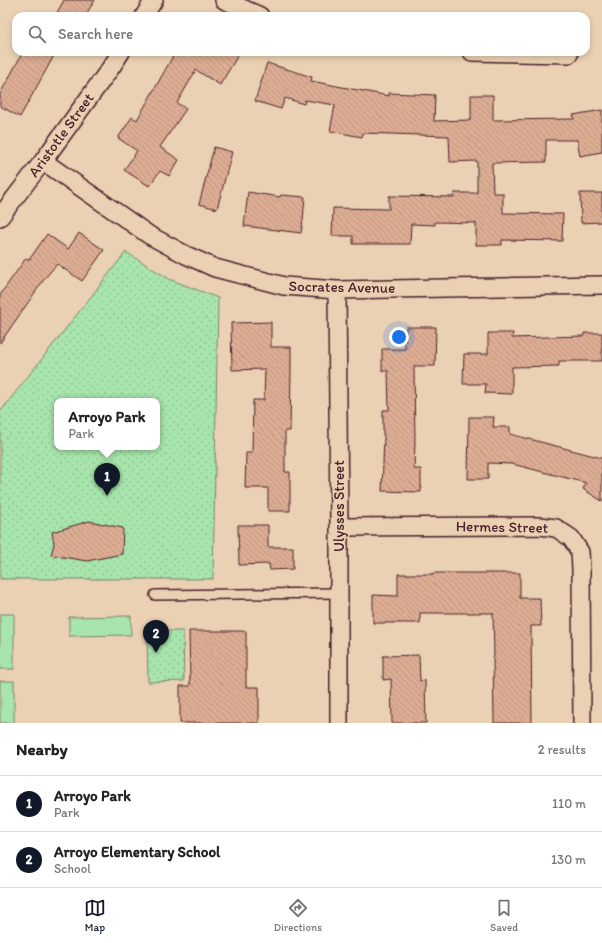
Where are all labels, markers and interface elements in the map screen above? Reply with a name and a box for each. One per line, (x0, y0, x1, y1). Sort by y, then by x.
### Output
search box (12, 12, 590, 56)
icon: search (26, 23, 48, 45)
text: Search here (58, 25, 133, 43)
street label: Aristotle Street (24, 89, 98, 181)
street label: Socrates Avenue (288, 277, 396, 297)
your location (389, 327, 409, 347)
popup (54, 398, 160, 450)
text: Arroyo Park (69, 408, 145, 426)
text: Park (69, 426, 94, 441)
street label: Ulysses Street (330, 460, 348, 552)
pin: 1 (94, 463, 120, 496)
street label: Hermes Street (456, 517, 549, 537)
pin: 2 (143, 620, 169, 653)
text: Nearby (16, 739, 68, 759)
text: 2 results (538, 742, 586, 757)
text: Arroyo Park (54, 787, 131, 805)
text: 1 (26, 796, 32, 811)
text: 110 m (552, 796, 586, 811)
text: Park (54, 805, 80, 820)
text: Arroyo Elementary School (54, 843, 220, 861)
text: 2 (26, 852, 32, 867)
text: 130 m (551, 852, 586, 867)
text: School (54, 861, 91, 876)
tab: Map (84, 897, 106, 934)
tab: Directions (274, 897, 322, 934)
tab: Saved (490, 897, 518, 934)

